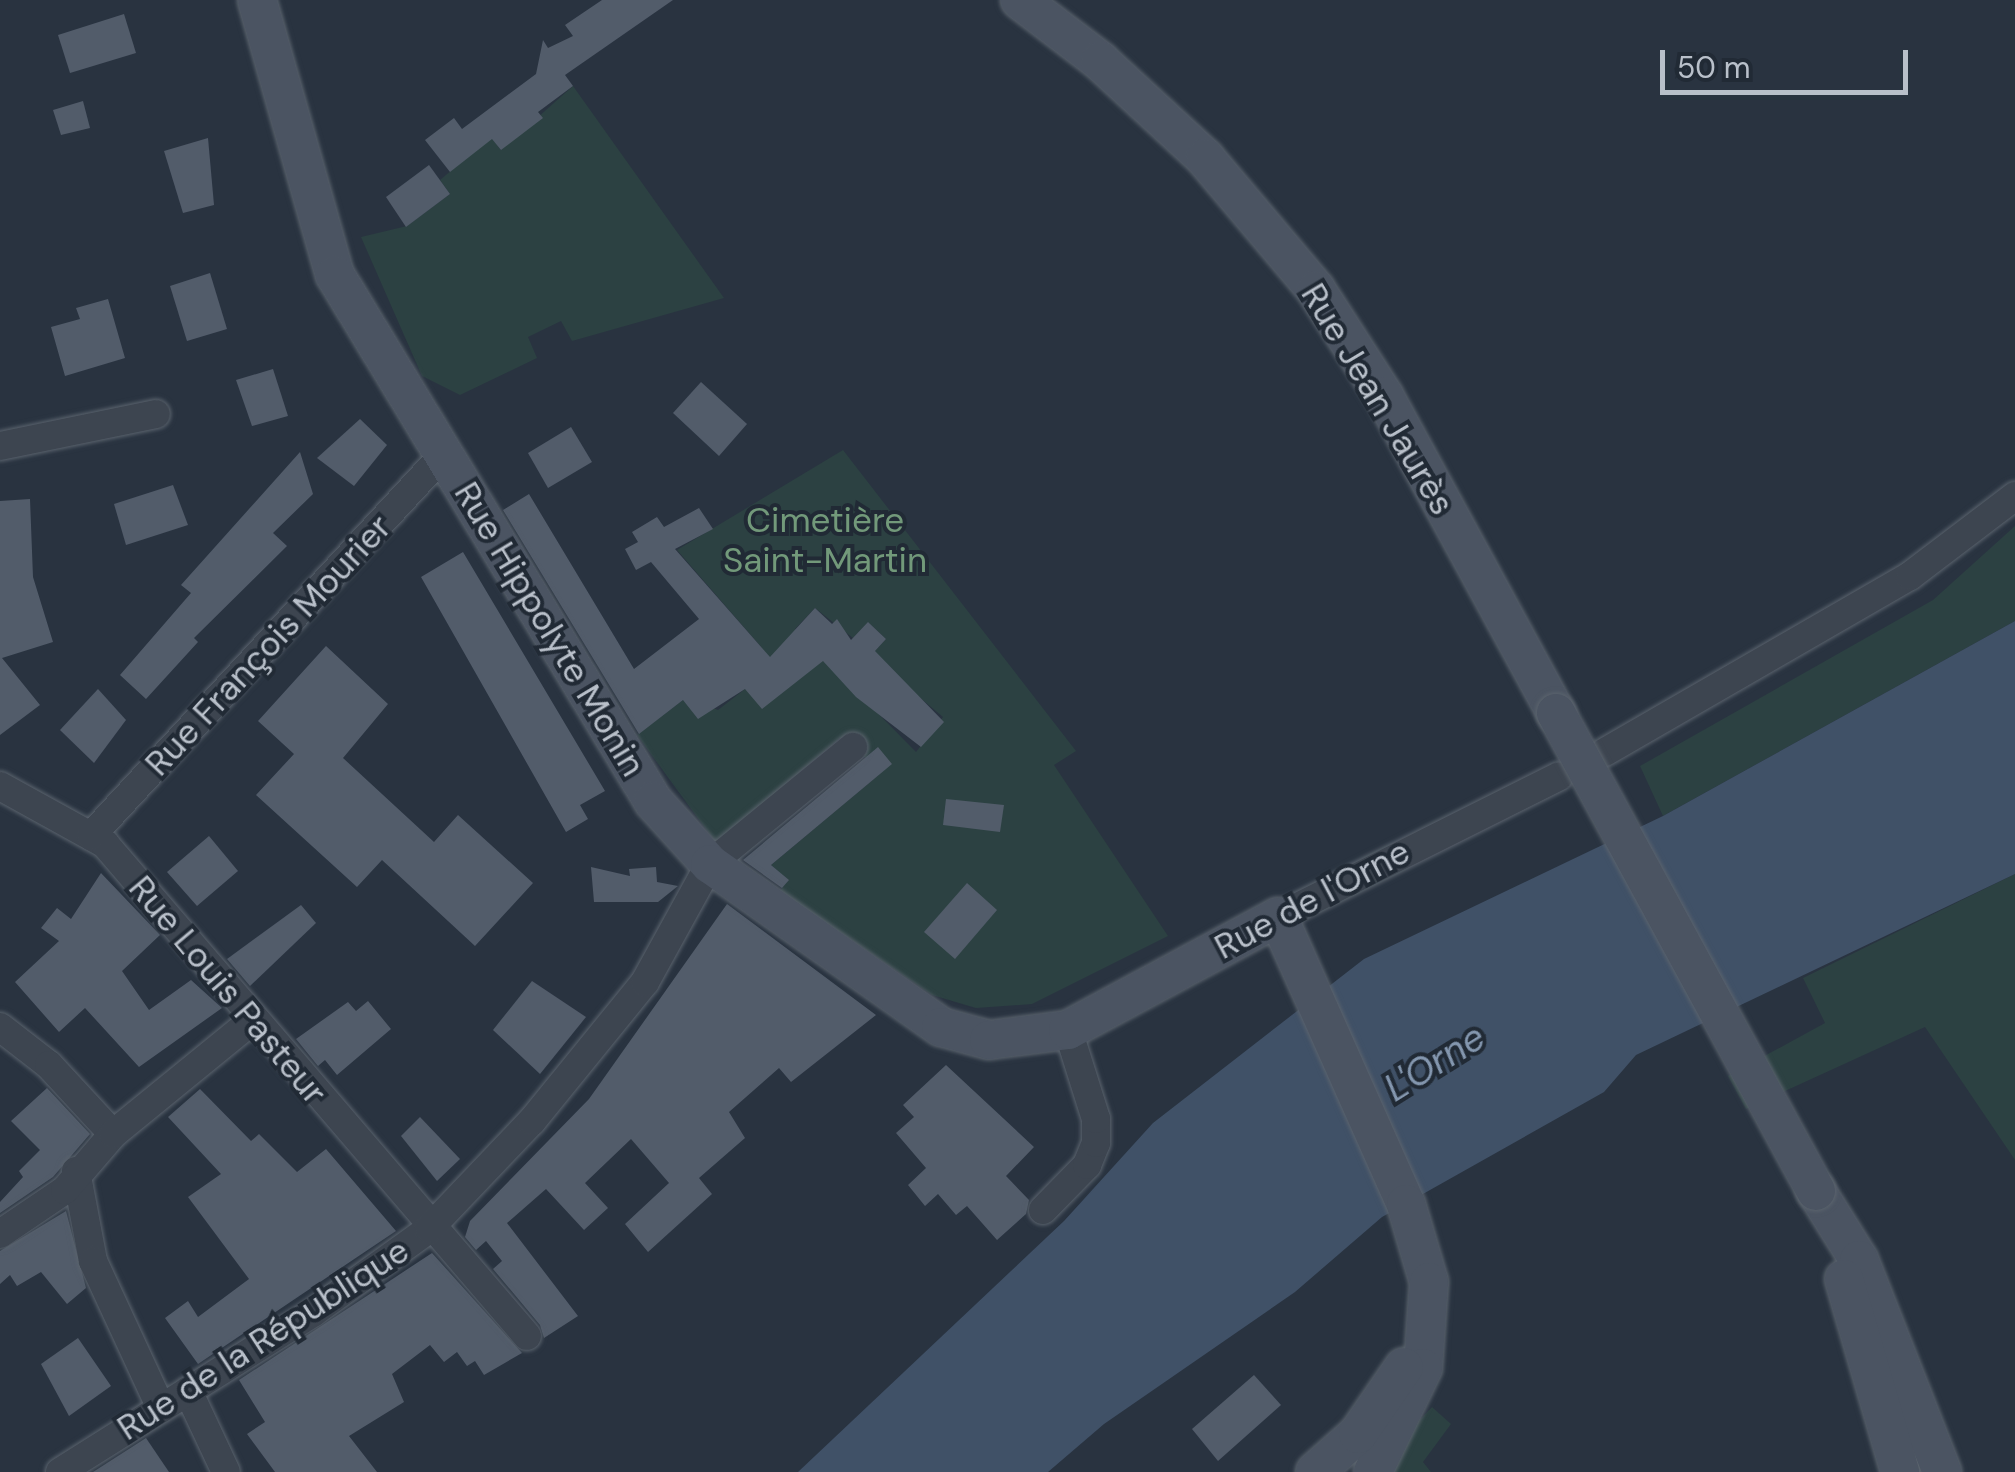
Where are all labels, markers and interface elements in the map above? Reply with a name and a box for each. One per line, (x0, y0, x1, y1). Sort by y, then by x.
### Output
scale bar (1665, 30, 1912, 92)
text: 50 m (1677, 48, 1751, 87)
street label: Rue Jean Jaurès (1292, 276, 1464, 522)
street label: Rue Hippolyte Monin (446, 474, 654, 784)
park label: Cimetière Saint-Martin (723, 499, 927, 581)
street label: Rue François Mourier (136, 506, 400, 784)
street label: Rue de l'Orne (1207, 830, 1417, 968)
street label: Rue Louis Pasteur (120, 867, 336, 1113)
water label: L'Orne (1376, 1015, 1494, 1111)
street label: Rue de la République (109, 1229, 417, 1449)

